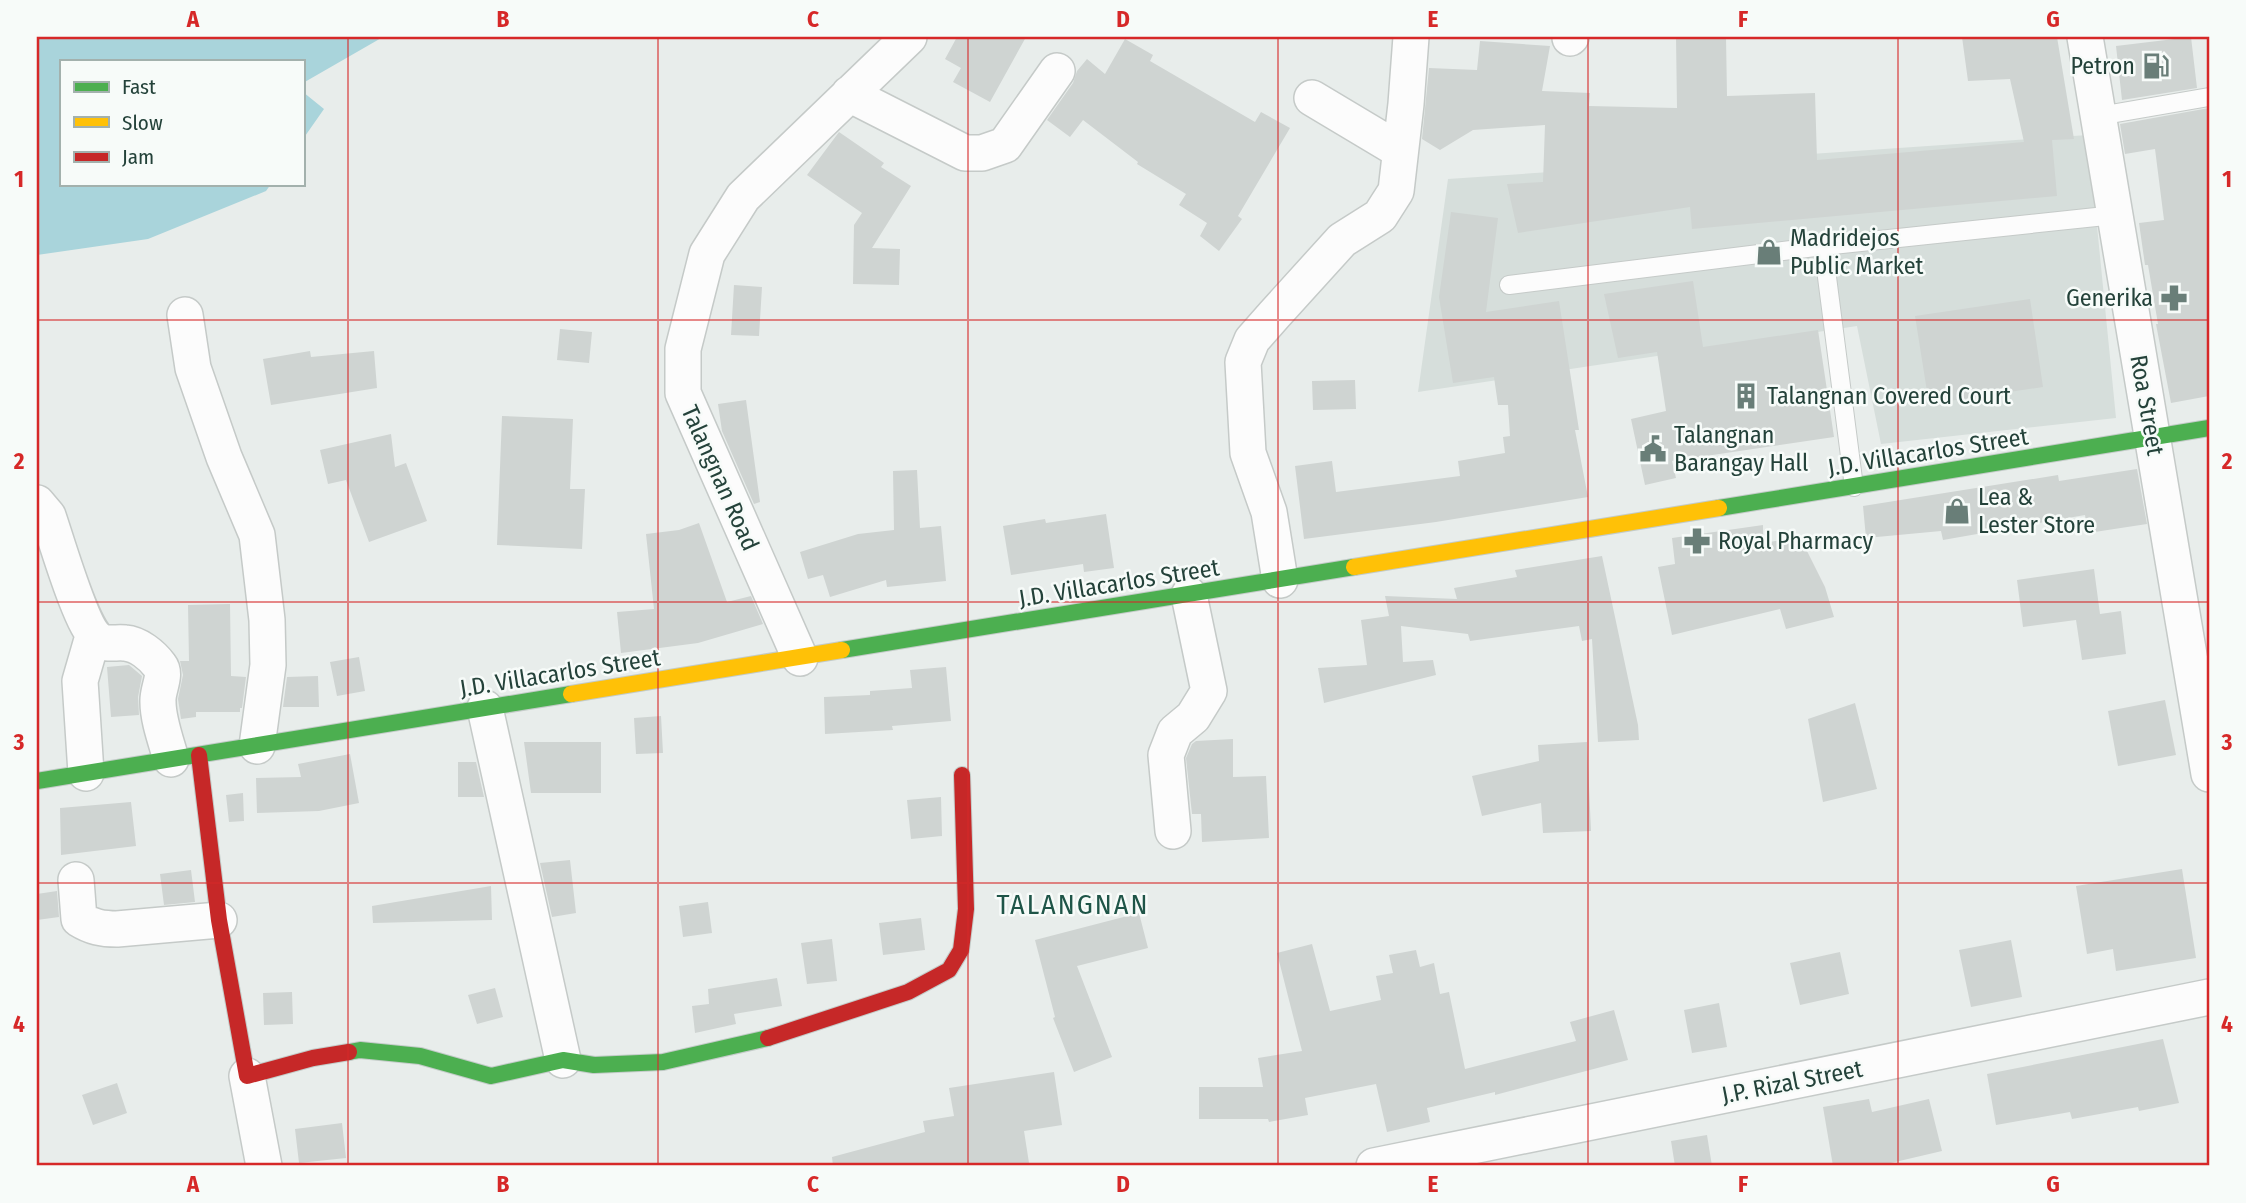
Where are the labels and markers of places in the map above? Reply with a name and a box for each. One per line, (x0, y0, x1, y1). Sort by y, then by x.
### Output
fuel station icon: Petron (2141, 51, 2171, 81)
place label: Petron (2070, 52, 2135, 80)
place label: Madridejos Public Market (1790, 224, 1924, 280)
shop icon: Madridejos Public Market (1754, 237, 1784, 267)
pharmacy icon: Generika (2159, 283, 2189, 313)
place label: Generika (2066, 284, 2153, 312)
building icon: Talangnan Covered Court (1731, 381, 1761, 411)
place label: Talangnan Covered Court (1767, 382, 2011, 410)
place label: Talangnan Barangay Hall (1674, 421, 1808, 477)
public building icon: Talangnan Barangay Hall (1638, 434, 1668, 464)
place label: Lea & Lester Store (1978, 483, 2095, 539)
shop icon: Lea & Lester Store (1942, 496, 1972, 526)
pharmacy icon: Royal Pharmacy (1682, 526, 1712, 556)
place label: Royal Pharmacy (1718, 527, 1873, 555)

